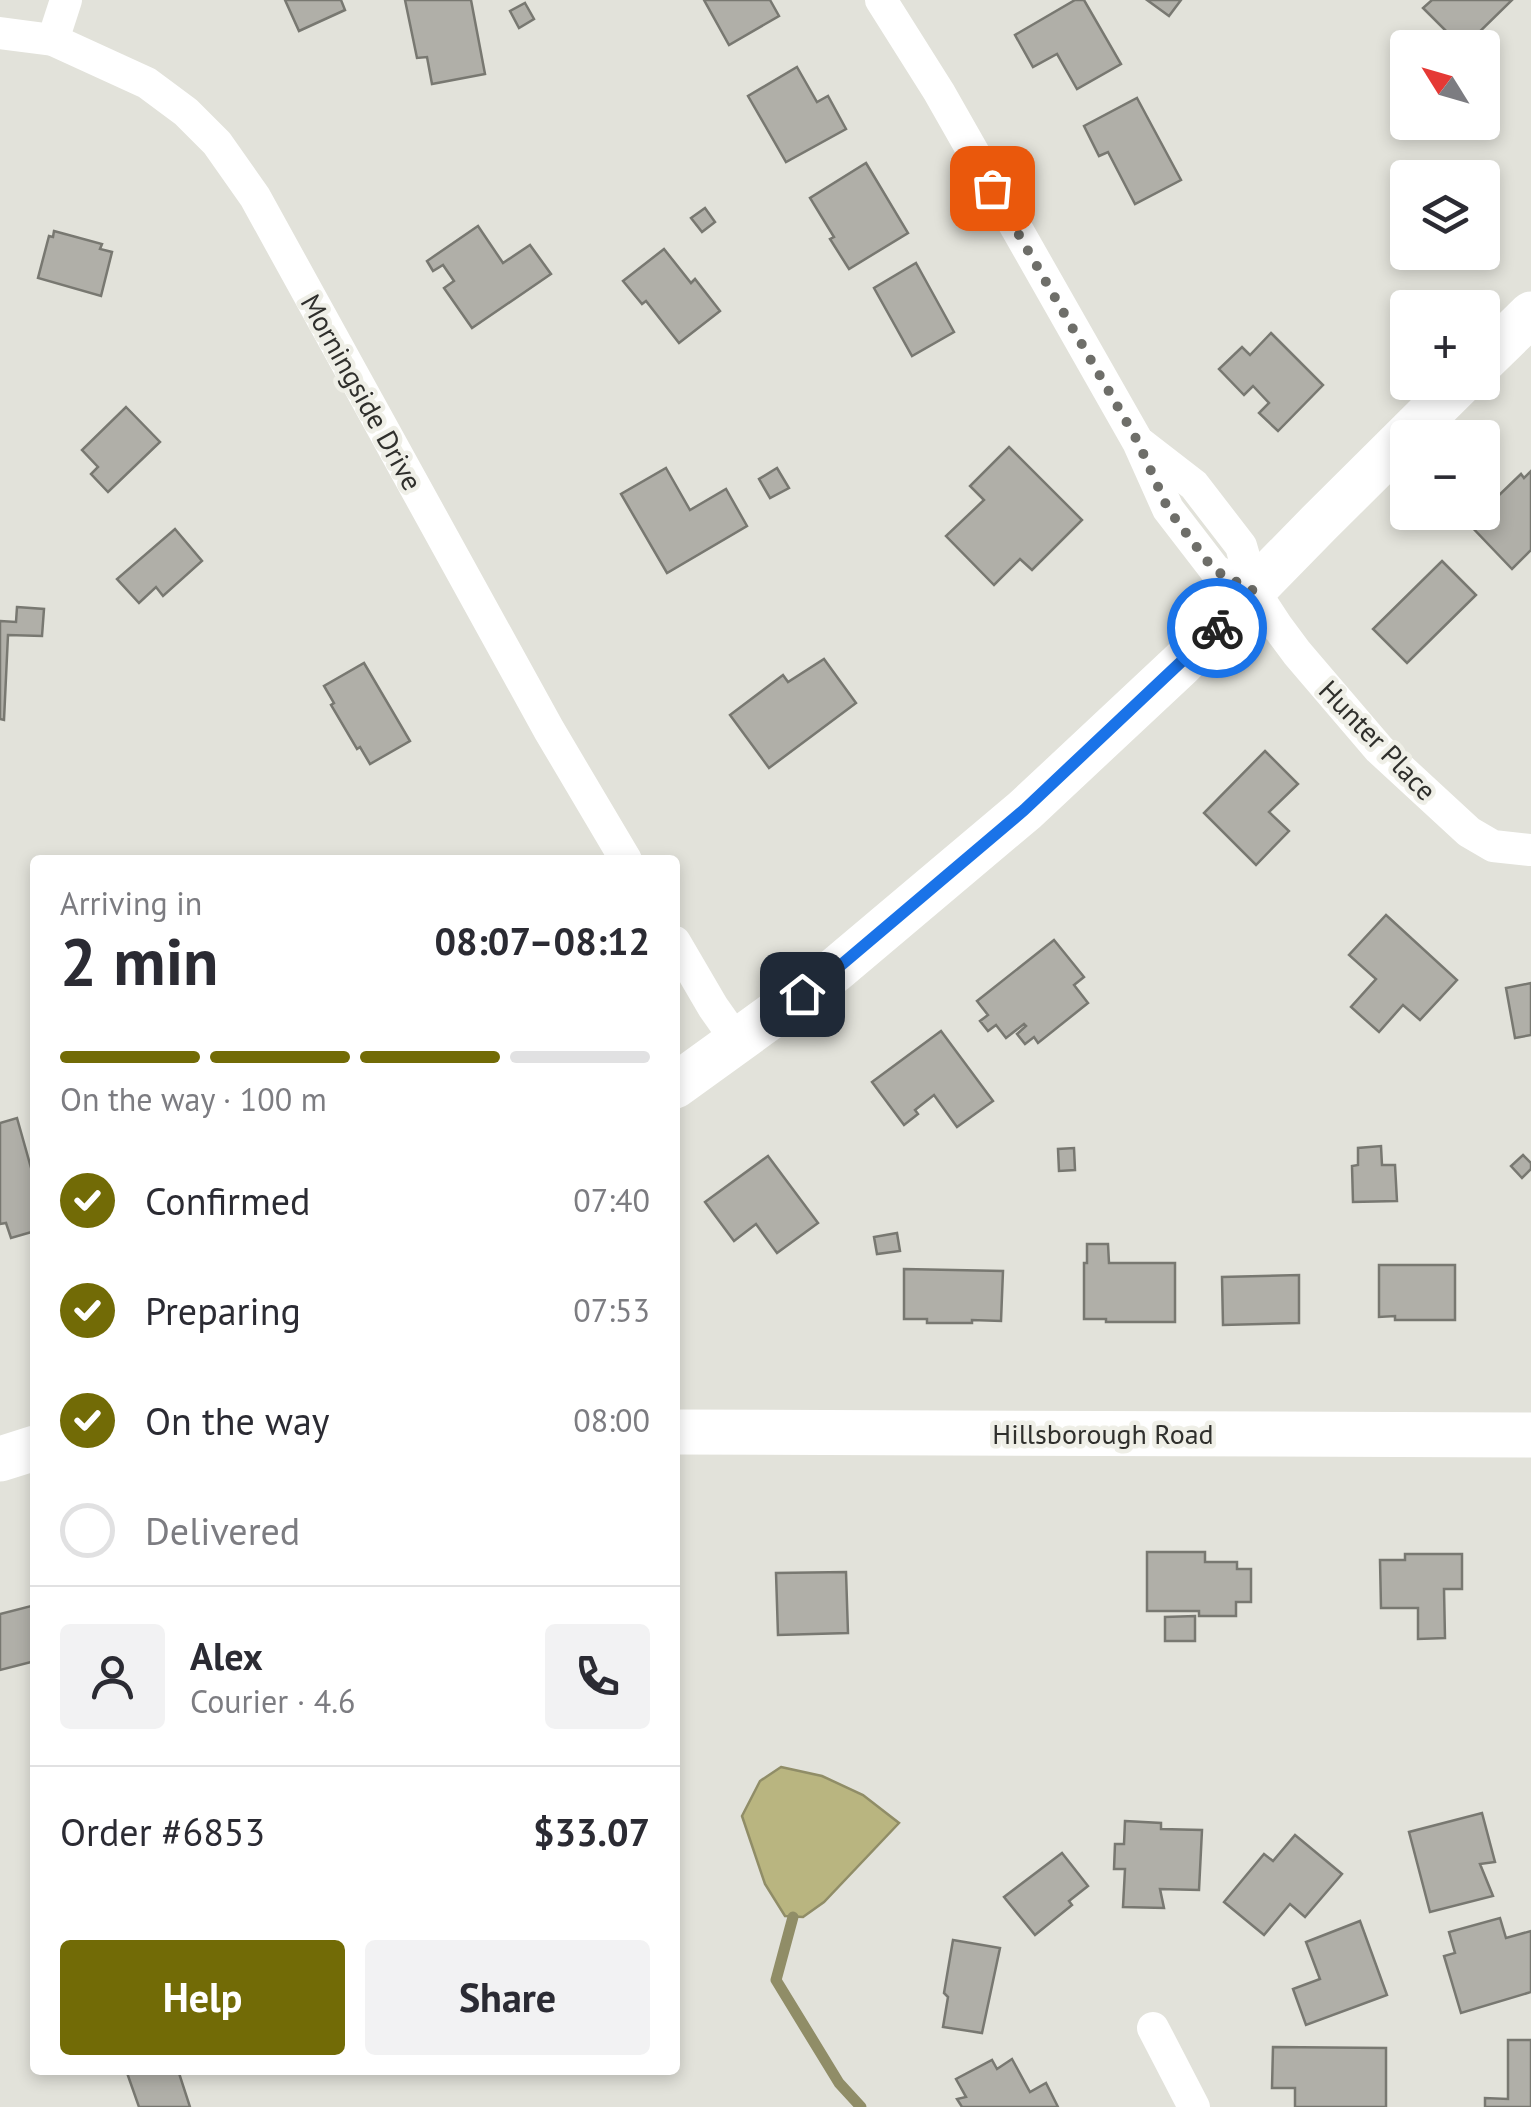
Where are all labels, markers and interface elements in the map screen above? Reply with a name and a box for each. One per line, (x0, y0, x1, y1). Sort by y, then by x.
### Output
north arrow (1390, 30, 1500, 140)
map controls (1390, 30, 1500, 530)
pin (950, 146, 1035, 231)
button: layers (1390, 160, 1500, 270)
icon: bag (965, 161, 1020, 216)
street label: Morningside Drive (293, 287, 431, 497)
button: + (1390, 290, 1500, 400)
button: − (1390, 420, 1500, 530)
courier (1167, 578, 1267, 678)
icon: bike (1190, 601, 1245, 656)
street label: Hunter Place (1311, 672, 1445, 808)
text: Arriving in (60, 882, 202, 924)
text: 08:07–08:12 (435, 916, 650, 965)
text: 2 min (60, 919, 219, 1003)
pin (760, 952, 845, 1037)
icon: home (775, 967, 830, 1022)
text: On the way · 100 m (60, 1078, 327, 1120)
icon: check (60, 1173, 115, 1228)
text: Confirmed (145, 1176, 311, 1225)
text: 07:40 (573, 1179, 650, 1221)
icon: check (60, 1283, 115, 1338)
text: Preparing (145, 1286, 301, 1335)
text: 07:53 (573, 1289, 650, 1331)
icon: check (60, 1393, 115, 1448)
text: On the way (145, 1396, 330, 1445)
text: 08:00 (573, 1399, 650, 1441)
street label: Hillsborough Road (992, 1415, 1214, 1452)
text: Delivered (145, 1506, 300, 1555)
button: person (60, 1624, 165, 1729)
button: phone (545, 1624, 650, 1729)
text: Alex (190, 1631, 263, 1680)
text: Courier · 4.6 (190, 1680, 356, 1722)
text: Order #6853 (60, 1807, 265, 1856)
text: $33.07 (533, 1807, 650, 1856)
button: Help (60, 1940, 345, 2055)
button: Share (365, 1940, 650, 2055)

